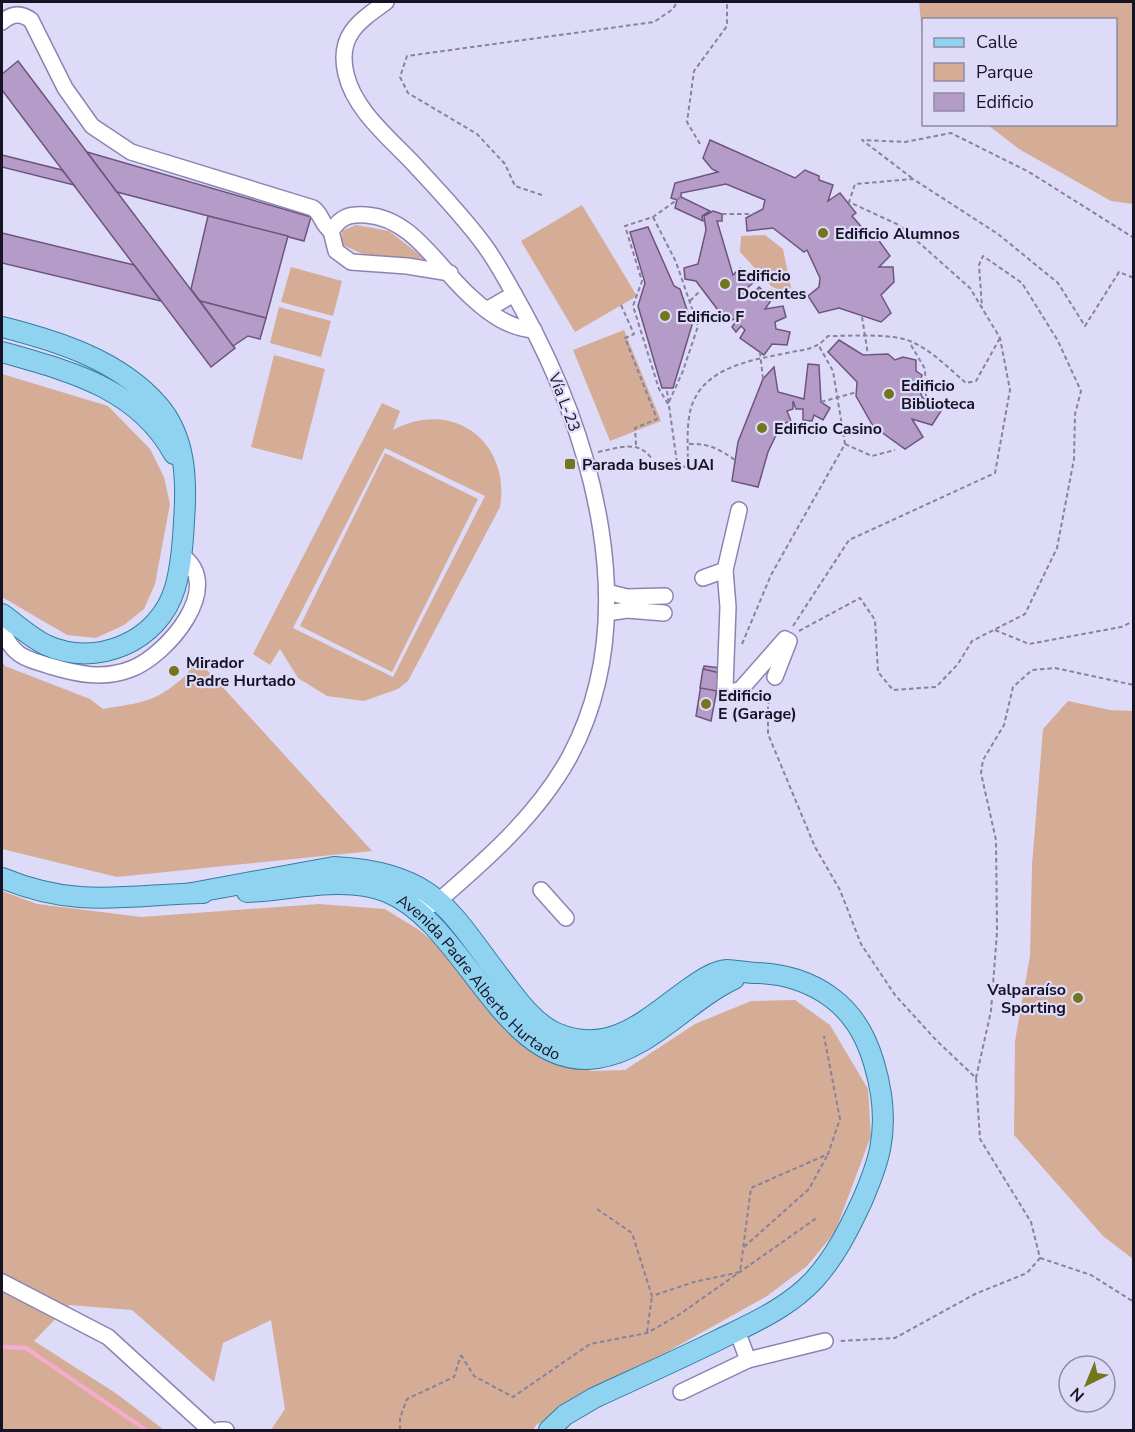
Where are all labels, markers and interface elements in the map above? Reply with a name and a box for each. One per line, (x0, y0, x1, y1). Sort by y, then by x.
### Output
legend (922, 18, 1117, 126)
text: Calle (976, 30, 1018, 54)
text: Parque (976, 60, 1033, 84)
text: Edificio (976, 90, 1034, 114)
place label: Edificio Alumnos (835, 223, 960, 245)
marker: Edificio Alumnos (816, 226, 830, 240)
place label: Edificio Docentes (737, 265, 807, 305)
marker: Edificio Docentes (718, 277, 732, 291)
place label: Edificio F (677, 306, 744, 328)
marker: Edificio F (658, 309, 672, 323)
street label: Vía L-23 (542, 369, 585, 435)
place label: Edificio Biblioteca (901, 375, 975, 415)
marker: Edificio Biblioteca (882, 387, 896, 401)
place label: Edificio Casino (774, 418, 882, 440)
marker: Edificio Casino (755, 421, 769, 435)
place label: Parada buses UAI (582, 454, 714, 476)
marker: Parada buses UAI (563, 457, 577, 471)
place label: Mirador Padre Hurtado (186, 652, 296, 692)
marker: Mirador Padre Hurtado (167, 664, 181, 678)
place label: Edificio E (Garage) (718, 685, 797, 725)
marker: Edificio E (Garage) (699, 697, 713, 711)
street label: Avenida Padre Alberto Hurtado (392, 889, 563, 1066)
place label: Valparaíso Sporting (986, 979, 1066, 1019)
marker: Valparaíso Sporting (1071, 991, 1085, 1005)
north arrow (1057, 1354, 1117, 1414)
text: N (1066, 1382, 1089, 1406)

